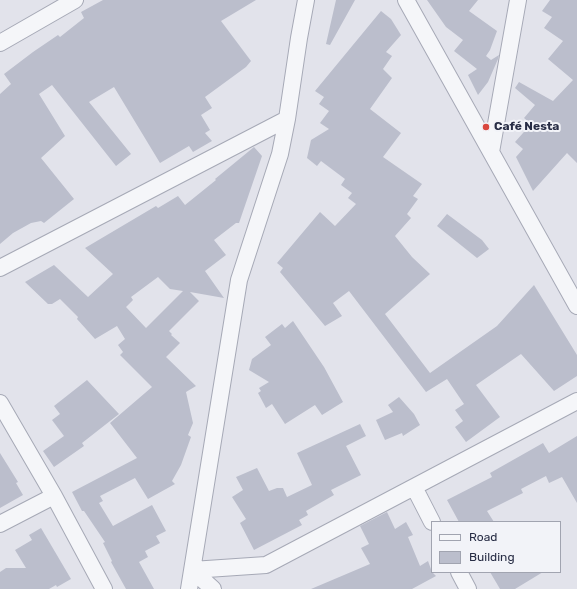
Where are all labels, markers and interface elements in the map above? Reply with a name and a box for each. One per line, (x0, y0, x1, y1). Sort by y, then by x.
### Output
place label: Café Nesta (494, 120, 559, 134)
marker: Café Nesta (481, 122, 491, 132)
legend (431, 521, 561, 573)
text: Road (469, 530, 497, 544)
text: Building (469, 550, 515, 564)

